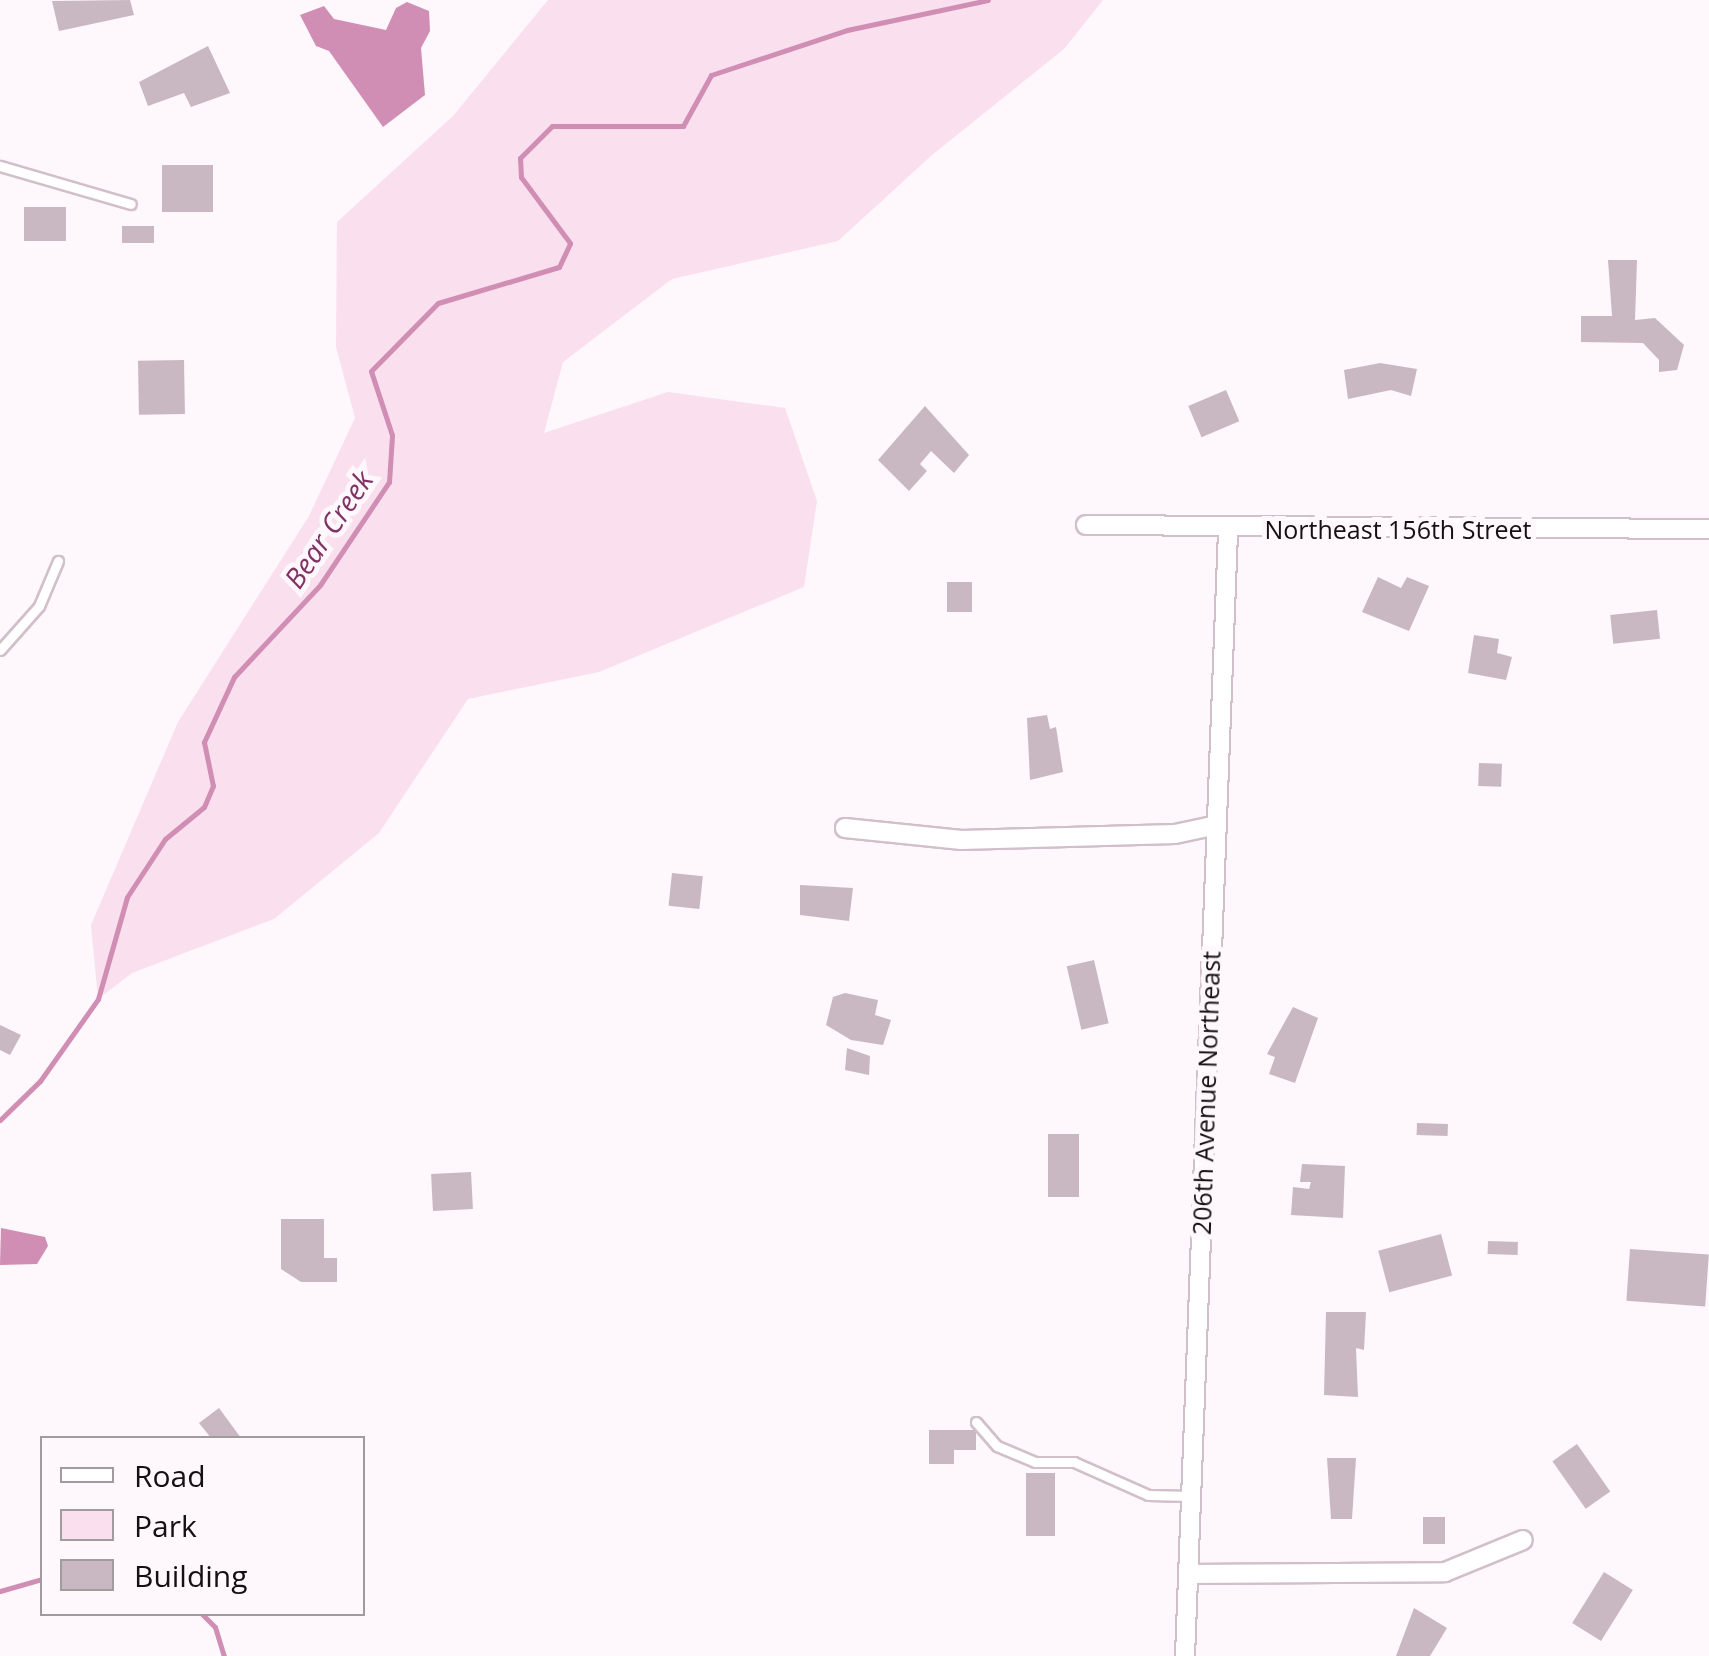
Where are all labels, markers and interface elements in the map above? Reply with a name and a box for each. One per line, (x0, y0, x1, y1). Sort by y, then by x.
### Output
water label: Bear Creek (277, 464, 379, 594)
street label: Northeast 156th Street (1264, 514, 1532, 544)
street label: 206th Avenue Northeast (1186, 950, 1226, 1236)
legend (40, 1436, 365, 1616)
text: Road (134, 1455, 206, 1496)
text: Park (134, 1505, 197, 1546)
text: Building (134, 1555, 248, 1596)

